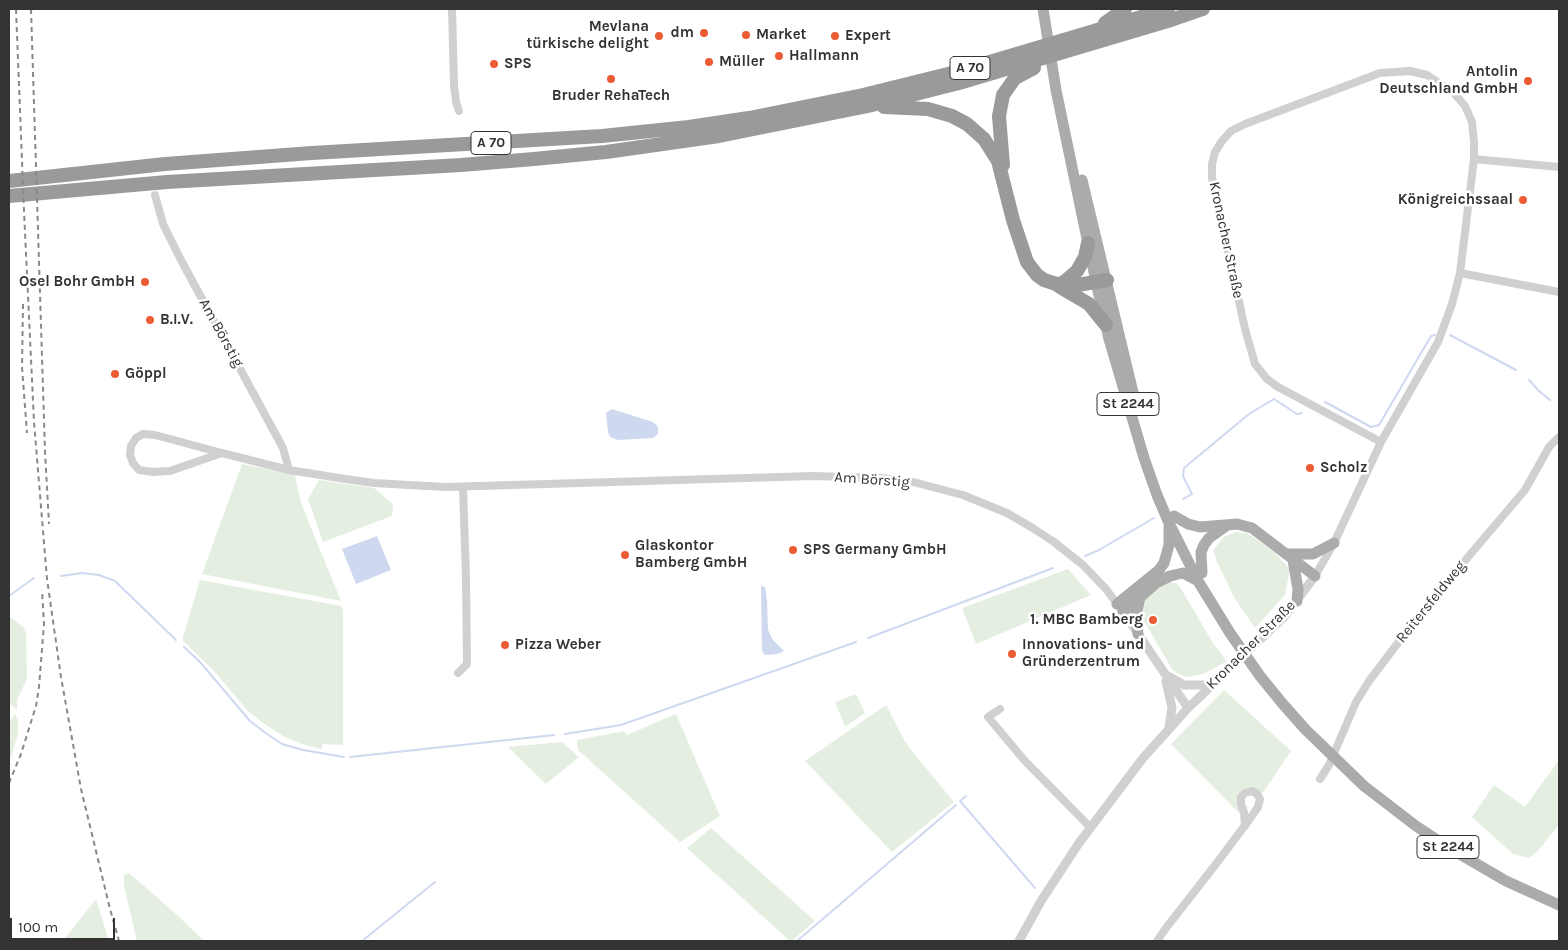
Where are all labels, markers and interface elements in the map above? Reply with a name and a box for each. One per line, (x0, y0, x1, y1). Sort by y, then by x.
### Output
place label: Mevlana türkische delight (526, 18, 649, 53)
place label: dm (671, 24, 694, 42)
place label: Market (756, 26, 807, 44)
marker: dm (698, 27, 710, 39)
place label: Expert (845, 27, 891, 45)
marker: Market (740, 29, 752, 41)
marker: Mevlana türkische delight (653, 30, 665, 42)
marker: Expert (829, 30, 841, 42)
place label: Hallmann (789, 47, 859, 65)
marker: Hallmann (773, 50, 785, 62)
place label: Müller (719, 53, 764, 71)
place label: SPS (504, 55, 532, 73)
marker: Müller (703, 56, 715, 68)
road number: A 70 (950, 56, 990, 80)
marker: SPS (488, 58, 500, 70)
place label: Antolin Deutschland GmbH (1379, 63, 1518, 98)
marker: Bruder RehaTech (605, 73, 617, 85)
marker: Antolin Deutschland GmbH (1522, 75, 1534, 87)
place label: Bruder RehaTech (552, 87, 670, 105)
road number: A 70 (471, 132, 511, 154)
street label: Kronacher Straße (1205, 180, 1247, 300)
place label: Königreichssaal (1398, 191, 1513, 209)
marker: Königreichssaal (1517, 194, 1529, 206)
place label: Osel Bohr GmbH (19, 273, 135, 291)
marker: Osel Bohr GmbH (139, 276, 151, 288)
street label: Am Börstig (195, 296, 247, 370)
place label: B.I.V. (160, 311, 193, 329)
marker: B.I.V. (144, 314, 156, 326)
place label: Göppl (125, 365, 167, 383)
marker: Göppl (109, 368, 121, 380)
road number: St 2244 (1097, 392, 1159, 416)
place label: Scholz (1320, 459, 1367, 477)
marker: Scholz (1304, 462, 1316, 474)
street label: Am Börstig (834, 468, 910, 492)
place label: Glaskontor Bamberg GmbH (635, 537, 747, 572)
place label: SPS Germany GmbH (803, 541, 947, 559)
marker: SPS Germany GmbH (787, 544, 799, 556)
marker: Glaskontor Bamberg GmbH (619, 549, 631, 561)
street label: Reitersfeldweg (1392, 557, 1470, 647)
street label: Kronacher Straße (1203, 597, 1299, 693)
place label: 1. MBC Bamberg (1030, 611, 1143, 629)
marker: 1. MBC Bamberg (1147, 614, 1159, 626)
place label: Pizza Weber (515, 636, 601, 654)
place label: Innovations- und Gründerzentrum (1022, 636, 1144, 671)
marker: Pizza Weber (499, 639, 511, 651)
marker: Innovations- und Gründerzentrum (1006, 648, 1018, 660)
road number: St 2244 (1417, 836, 1479, 859)
scale bar (12, 908, 118, 940)
text: 100 m (18, 918, 58, 936)

